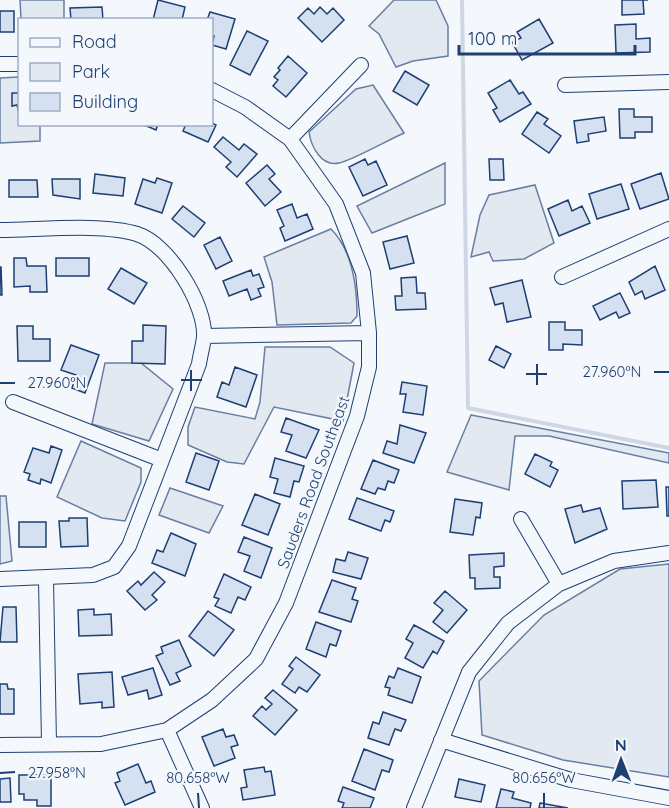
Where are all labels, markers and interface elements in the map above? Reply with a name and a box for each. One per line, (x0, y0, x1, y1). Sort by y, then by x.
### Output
legend (18, 18, 213, 126)
scale bar (459, 18, 634, 56)
text: 100 m (468, 27, 517, 50)
text: Road (72, 30, 117, 53)
text: Park (72, 60, 110, 83)
text: Building (72, 90, 138, 113)
text: 27.960°N (583, 362, 641, 381)
text: 27.960°N (28, 373, 86, 392)
street label: Sauders Road Southeast (272, 393, 354, 571)
north arrow (591, 730, 651, 790)
text: N (615, 735, 627, 755)
text: 27.958°N (28, 763, 86, 782)
text: 80.658°W (166, 768, 230, 787)
text: 80.656°W (512, 768, 576, 787)

